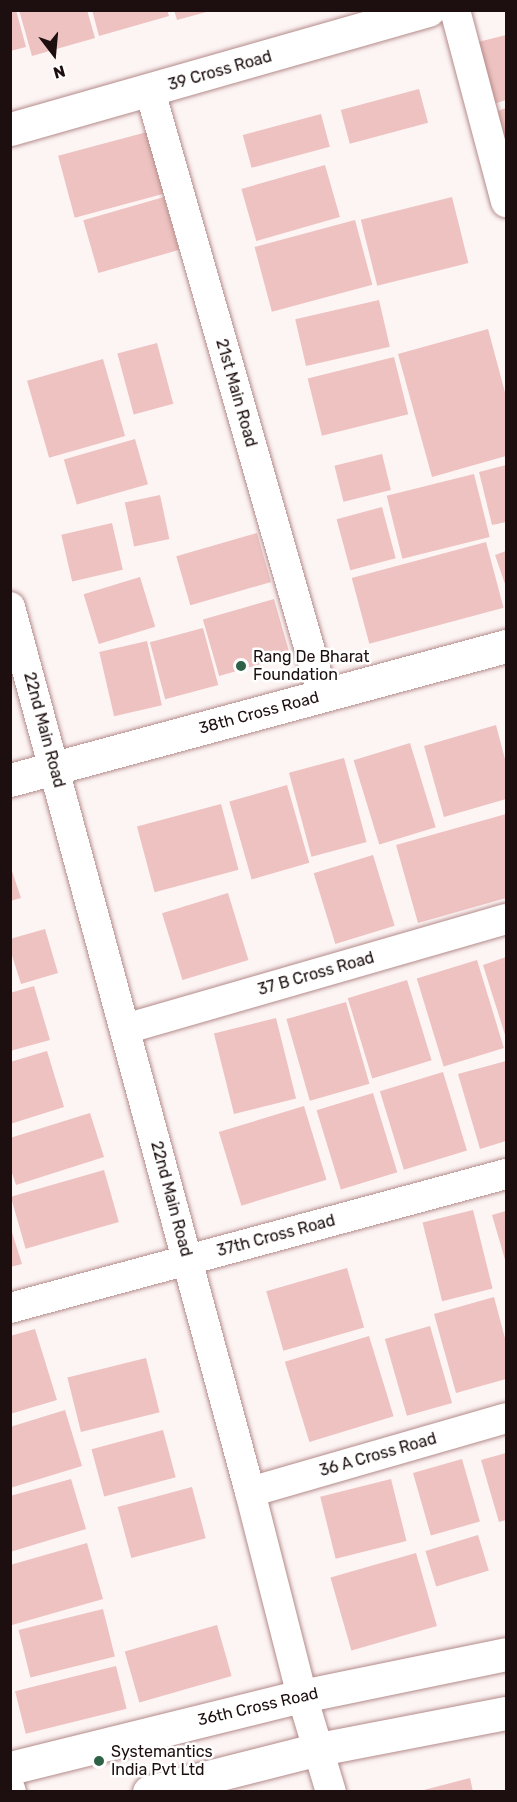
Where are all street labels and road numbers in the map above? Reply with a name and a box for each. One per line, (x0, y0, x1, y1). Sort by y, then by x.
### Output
street label: 39 Cross Road (166, 47, 274, 95)
street label: 21st Main Road (211, 337, 261, 449)
street label: 22nd Main Road (19, 670, 69, 790)
street label: 38th Cross Road (197, 688, 321, 738)
street label: 37 B Cross Road (256, 948, 376, 1000)
street label: 22nd Main Road (146, 1139, 196, 1259)
street label: 37th Cross Road (215, 1211, 337, 1261)
street label: 36 A Cross Road (317, 1429, 439, 1481)
street label: 36th Cross Road (196, 1684, 320, 1730)

